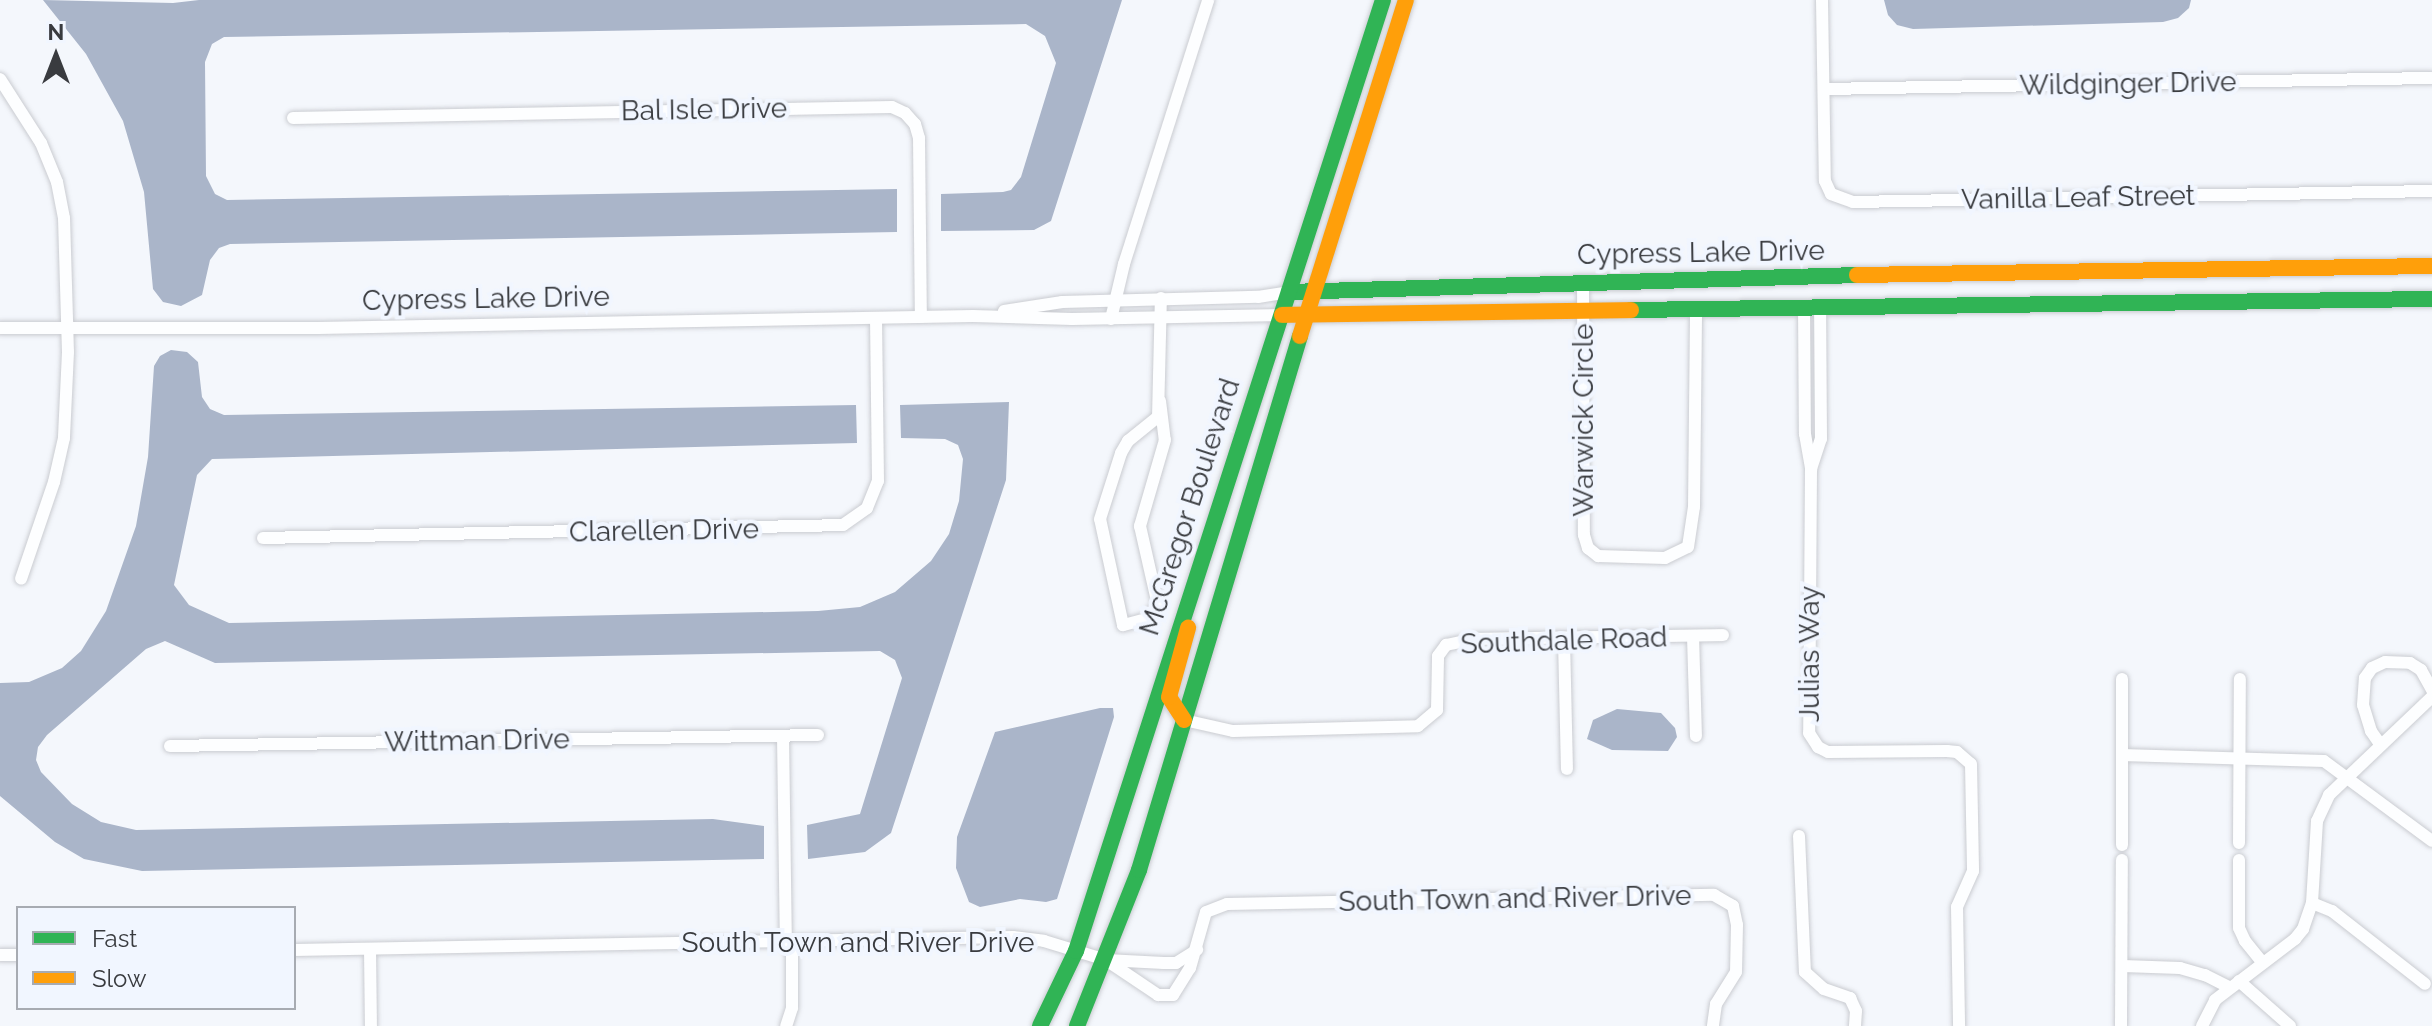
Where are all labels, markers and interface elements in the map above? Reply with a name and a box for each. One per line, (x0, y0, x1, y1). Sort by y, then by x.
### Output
north arrow (16, 16, 96, 96)
text: N (48, 19, 64, 45)
street label: Wildginger Drive (2019, 65, 2237, 103)
street label: Bal Isle Drive (620, 92, 788, 128)
street label: Vanilla Leaf Street (1960, 179, 2196, 217)
street label: Cypress Lake Drive (1577, 234, 1825, 272)
street label: Cypress Lake Drive (362, 280, 610, 318)
street label: Warwick Circle (1567, 323, 1601, 517)
street label: McGregor Boulevard (1133, 374, 1247, 640)
street label: Clarellen Drive (569, 513, 759, 549)
street label: Julias Way (1793, 585, 1827, 723)
street label: Southdale Road (1460, 621, 1668, 661)
street label: Wittman Drive (384, 723, 570, 759)
street label: South Town and River Drive (1337, 879, 1693, 919)
legend (16, 906, 296, 1010)
text: Fast (92, 924, 137, 953)
street label: South Town and River Drive (681, 926, 1035, 960)
text: Slow (92, 964, 146, 993)

